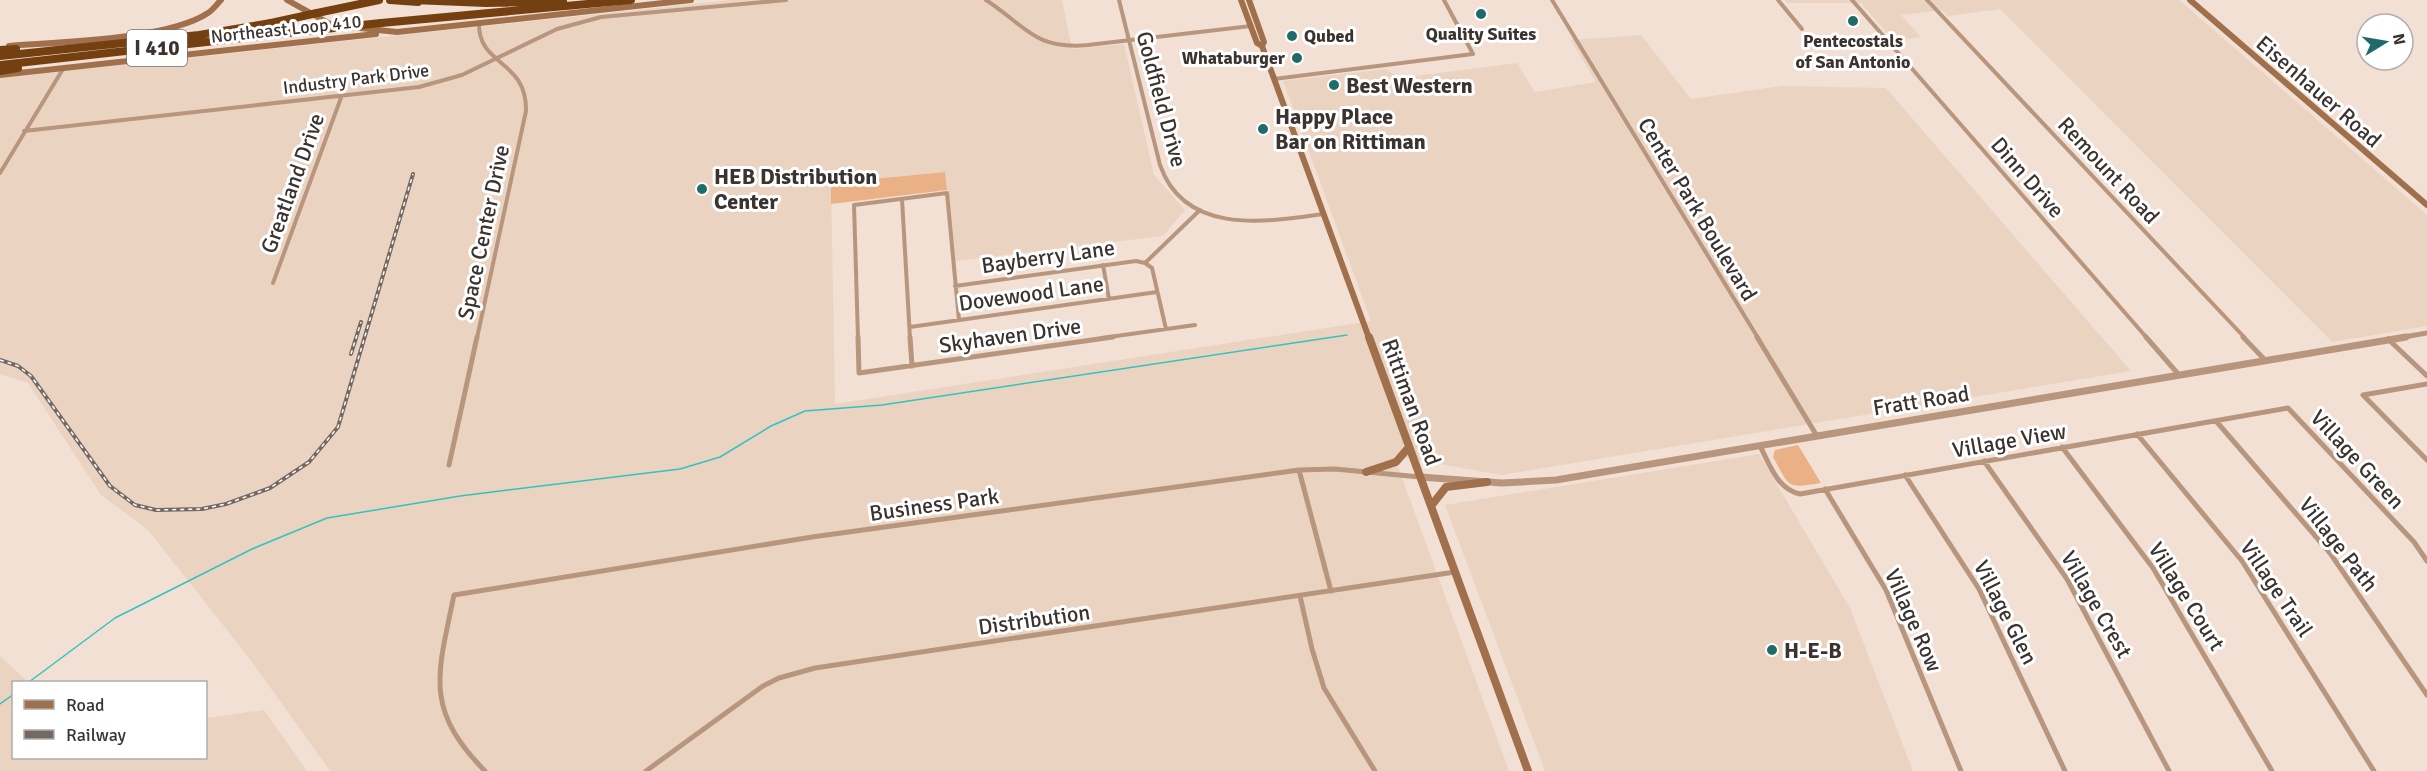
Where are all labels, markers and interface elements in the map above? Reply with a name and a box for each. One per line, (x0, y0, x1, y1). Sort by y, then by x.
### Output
marker: Quality Suites (1474, 7, 1488, 21)
street label: Northeast Loop 410 (210, 10, 362, 48)
north arrow (2355, 12, 2415, 72)
marker: Pentecostals of San Antonio (1846, 14, 1860, 28)
place label: Quality Suites (1426, 23, 1536, 45)
place label: Qubed (1304, 25, 1355, 47)
street label: Goldfield Drive (1130, 28, 1193, 170)
marker: Qubed (1285, 29, 1299, 43)
road number: I 410 (127, 30, 187, 66)
place label: Pentecostals of San Antonio (1796, 30, 1910, 73)
street label: Eisenhauer Road (2250, 30, 2387, 153)
text: N (2388, 32, 2410, 47)
place label: Whataburger (1182, 47, 1286, 69)
marker: Whataburger (1290, 51, 1304, 65)
street label: Industry Park Drive (282, 59, 430, 99)
place label: Best Western (1346, 72, 1473, 99)
marker: Best Western (1327, 78, 1341, 92)
place label: Happy Place Bar on Rittiman (1275, 103, 1426, 155)
street label: Greatland Drive (255, 110, 330, 257)
street label: Remount Road (2052, 111, 2165, 229)
street label: Center Park Boulevard (1632, 113, 1763, 306)
marker: Happy Place Bar on Rittiman (1256, 122, 1270, 136)
street label: Dinn Drive (1985, 131, 2070, 223)
street label: Space Center Drive (452, 142, 515, 322)
place label: HEB Distribution Center (714, 163, 877, 215)
marker: HEB Distribution Center (695, 182, 709, 196)
street label: Bayberry Lane (980, 234, 1116, 279)
street label: Dovewood Lane (957, 270, 1105, 317)
street label: Skyhaven Drive (937, 312, 1083, 359)
street label: Rittiman Road (1376, 335, 1447, 469)
street label: Fratt Road (1871, 380, 1971, 421)
street label: Village Green (2305, 404, 2410, 515)
street label: Village View (1950, 417, 2068, 464)
street label: Business Park (868, 482, 1000, 527)
street label: Village Path (2293, 492, 2384, 597)
street label: Village Trail (2234, 535, 2319, 642)
street label: Village Court (2143, 537, 2231, 656)
street label: Village Crest (2055, 546, 2138, 663)
street label: Village Glen (1968, 556, 2043, 669)
street label: Village Row (1879, 565, 1948, 676)
street label: Distribution (976, 598, 1092, 641)
place label: H-E-B (1784, 637, 1842, 664)
marker: H-E-B (1765, 643, 1779, 657)
legend (12, 681, 207, 759)
text: Road (66, 694, 105, 716)
text: Railway (66, 724, 127, 746)

